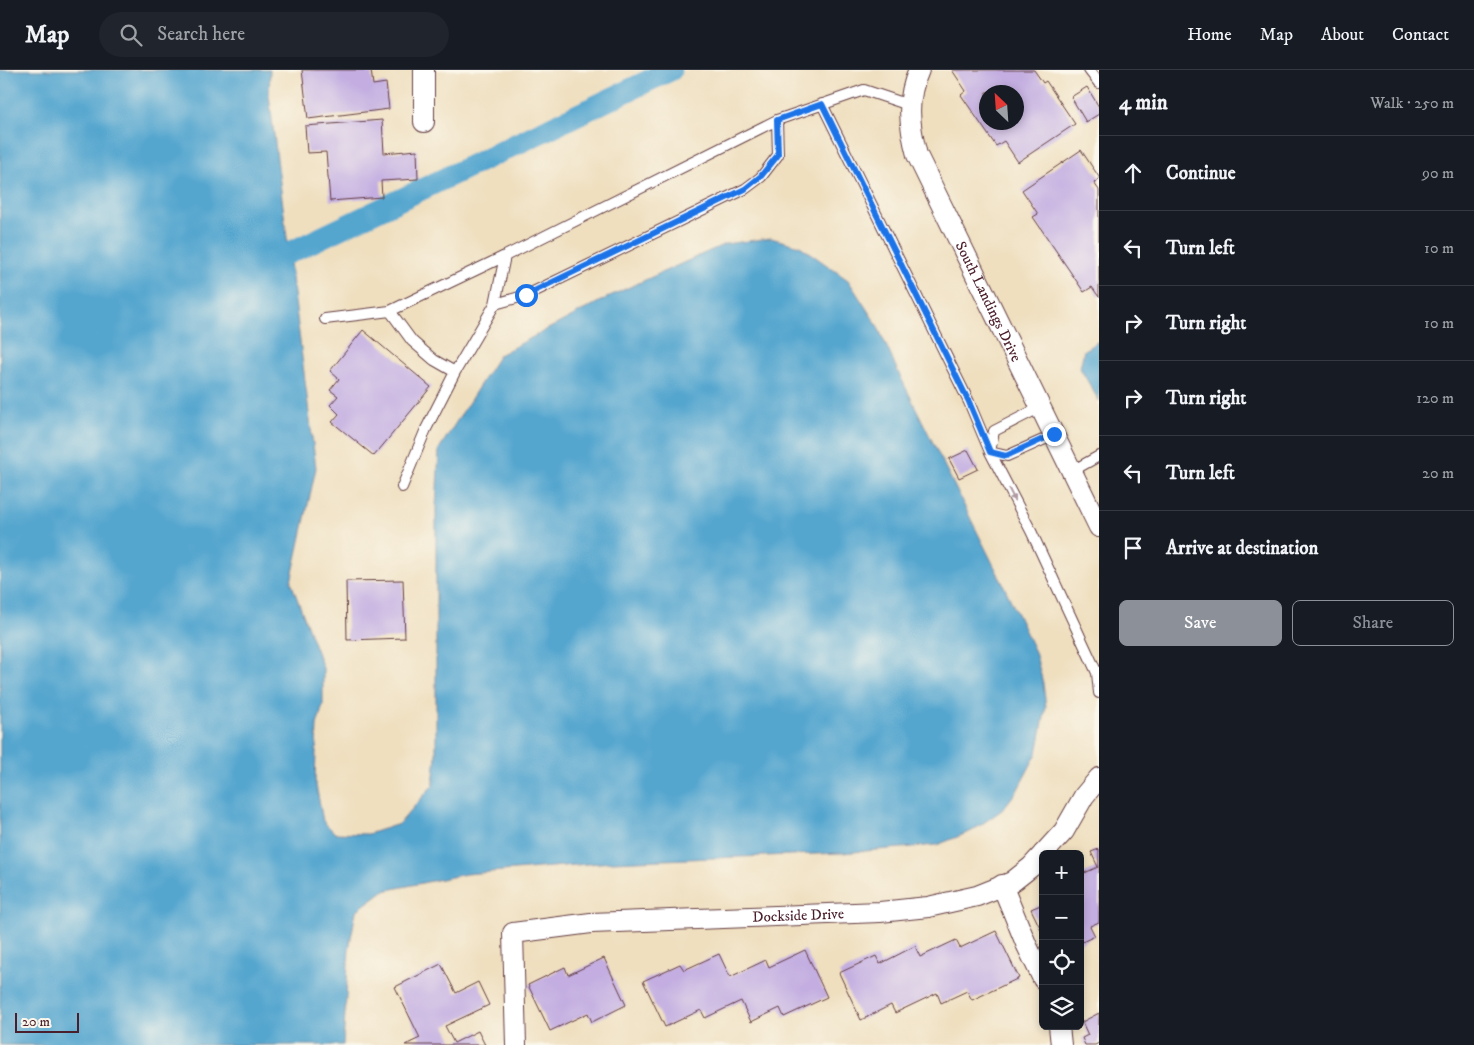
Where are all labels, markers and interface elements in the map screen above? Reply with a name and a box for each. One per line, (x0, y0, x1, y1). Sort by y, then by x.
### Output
search box (99, 12, 449, 57)
text: Map (25, 20, 69, 50)
icon: search (117, 21, 145, 49)
text: Search here (157, 23, 245, 46)
text: Home (1187, 24, 1232, 46)
text: Map (1260, 24, 1293, 46)
text: About (1321, 24, 1364, 46)
text: Contact (1392, 24, 1449, 46)
north arrow (979, 85, 1024, 130)
text: 4 min (1119, 90, 1168, 116)
text: Walk · 250 m (1370, 93, 1454, 113)
icon: ahead (1119, 159, 1147, 187)
text: Continue (1166, 162, 1236, 185)
text: 90 m (1422, 163, 1454, 183)
icon: left (1119, 234, 1147, 262)
text: Turn left (1166, 237, 1235, 260)
street label: South Landings Drive (951, 238, 1026, 365)
text: 10 m (1424, 238, 1454, 258)
route start (515, 284, 538, 307)
icon: right (1119, 309, 1147, 337)
text: Turn right (1166, 312, 1246, 335)
text: 10 m (1424, 313, 1454, 333)
icon: right (1119, 384, 1147, 412)
text: Turn right (1166, 387, 1246, 410)
text: 120 m (1416, 388, 1454, 408)
route end (1043, 423, 1066, 446)
icon: left (1119, 459, 1147, 487)
text: Turn left (1166, 462, 1235, 485)
text: 20 m (1422, 463, 1454, 483)
one-way arrow (1008, 488, 1016, 502)
icon: arrive (1119, 534, 1147, 562)
text: Arrive at destination (1166, 537, 1318, 560)
button: Save (1119, 600, 1282, 646)
button: Share (1292, 600, 1454, 646)
map controls (1039, 850, 1084, 1030)
button: + (1039, 850, 1084, 895)
button: − (1039, 895, 1084, 940)
street label: Dockside Drive (752, 904, 844, 927)
button: locate (1039, 940, 1084, 985)
button: layers (1039, 985, 1084, 1030)
scale bar (15, 1010, 79, 1033)
text: 20 m (22, 1013, 50, 1031)

